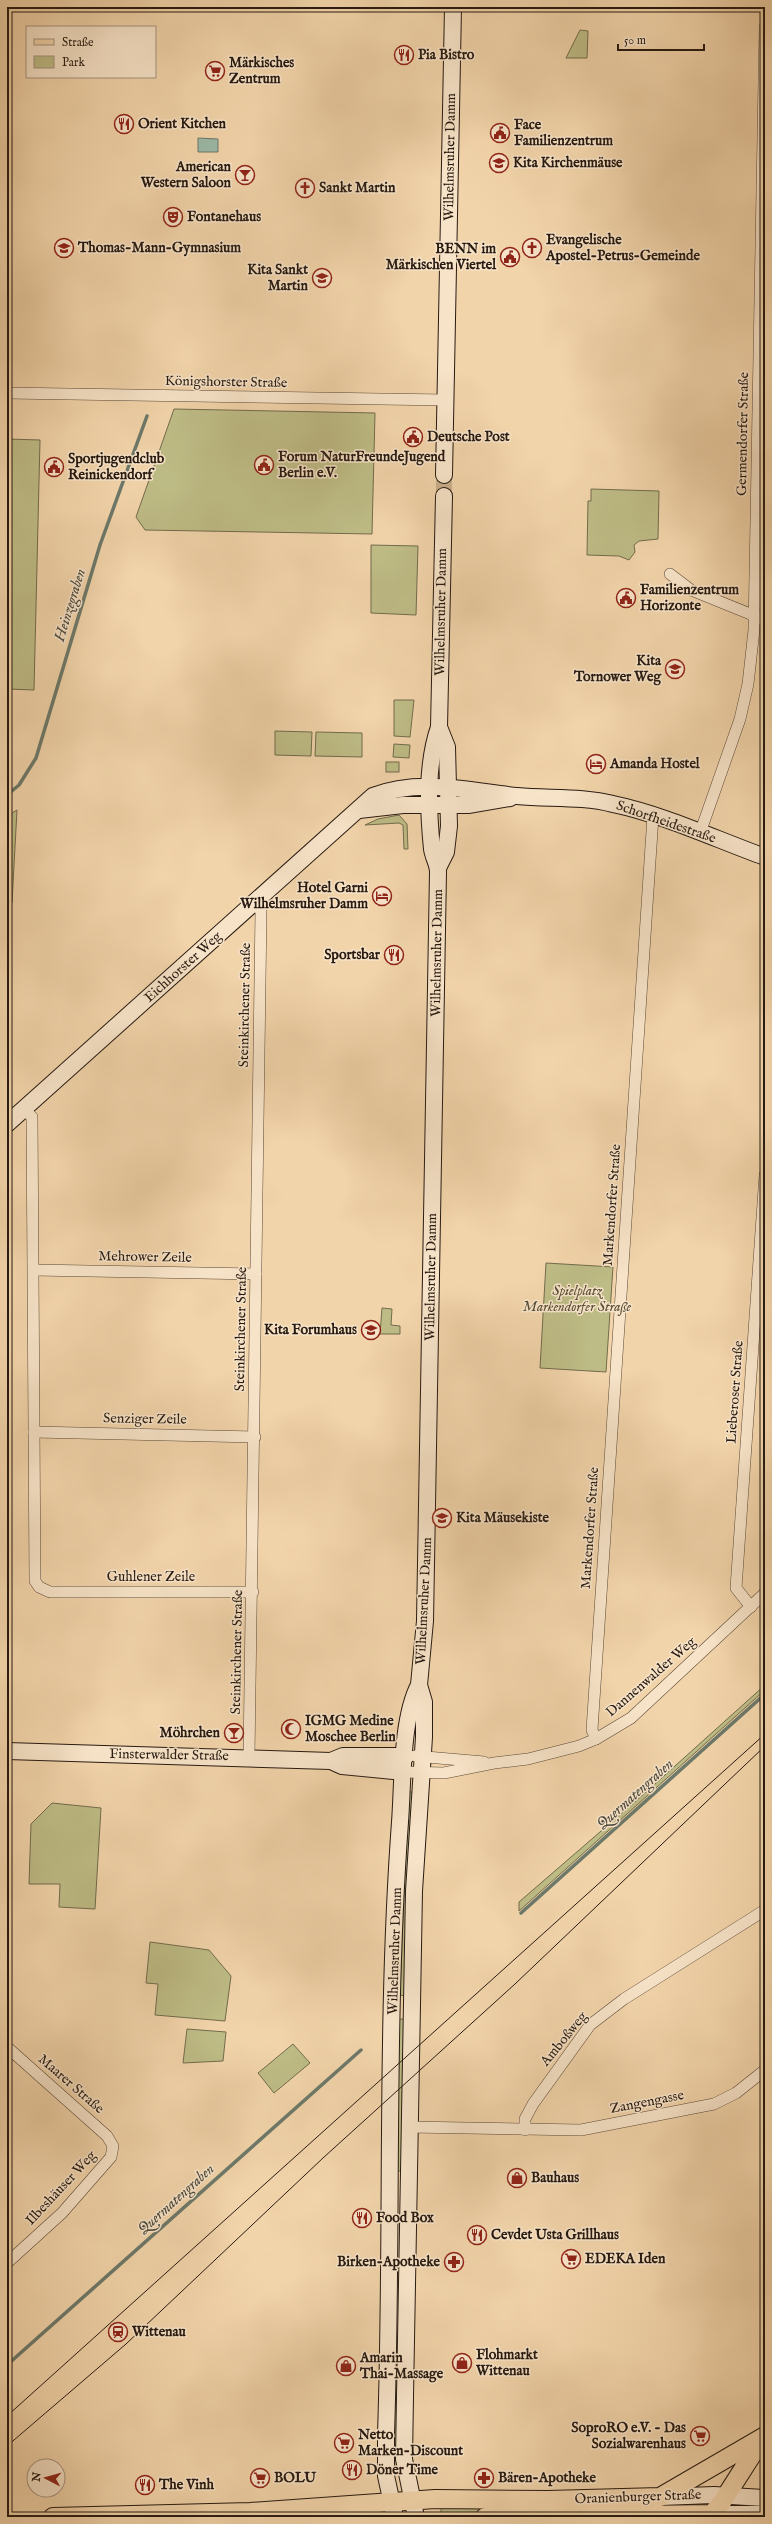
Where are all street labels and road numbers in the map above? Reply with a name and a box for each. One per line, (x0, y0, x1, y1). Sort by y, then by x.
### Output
street label: Wilhelmsruher Damm (440, 93, 460, 221)
street label: Germendorfer Straße (733, 371, 753, 496)
street label: Königshorster Straße (165, 372, 288, 392)
street label: Wilhelmsruher Damm (431, 548, 451, 676)
street label: Schorfheidestraße (614, 797, 719, 848)
street label: Wilhelmsruher Damm (427, 889, 447, 1017)
street label: Eichhorster Weg (141, 927, 226, 1006)
street label: Steinkirchener Straße (235, 942, 255, 1068)
street label: Markendorfer Straße (599, 1143, 625, 1267)
street label: Wilhelmsruher Damm (421, 1213, 441, 1341)
street label: Mehrower Zeile (98, 1247, 192, 1267)
street label: Steinkirchener Straße (231, 1266, 251, 1392)
street label: Lieberoser Straße (722, 1339, 748, 1444)
street label: Senziger Zeile (103, 1409, 188, 1429)
street label: Markendorfer Straße (577, 1466, 603, 1590)
street label: Wilhelmsruher Damm (412, 1537, 436, 1665)
street label: Guhlener Zeile (107, 1568, 196, 1586)
street label: Steinkirchener Straße (227, 1589, 247, 1715)
street label: Dannenwalder Weg (602, 1633, 700, 1721)
street label: Finsterwalder Straße (109, 1745, 229, 1765)
street label: Wilhelmsruher Damm (384, 1887, 406, 2015)
street label: Amboßweg (536, 2008, 592, 2071)
street label: Maarer Straße (34, 2050, 108, 2118)
street label: Zangengasse (609, 2086, 686, 2118)
street label: Ilbeshäuser Weg (22, 2147, 100, 2229)
street label: Oranienburger Straße (574, 2486, 702, 2508)

